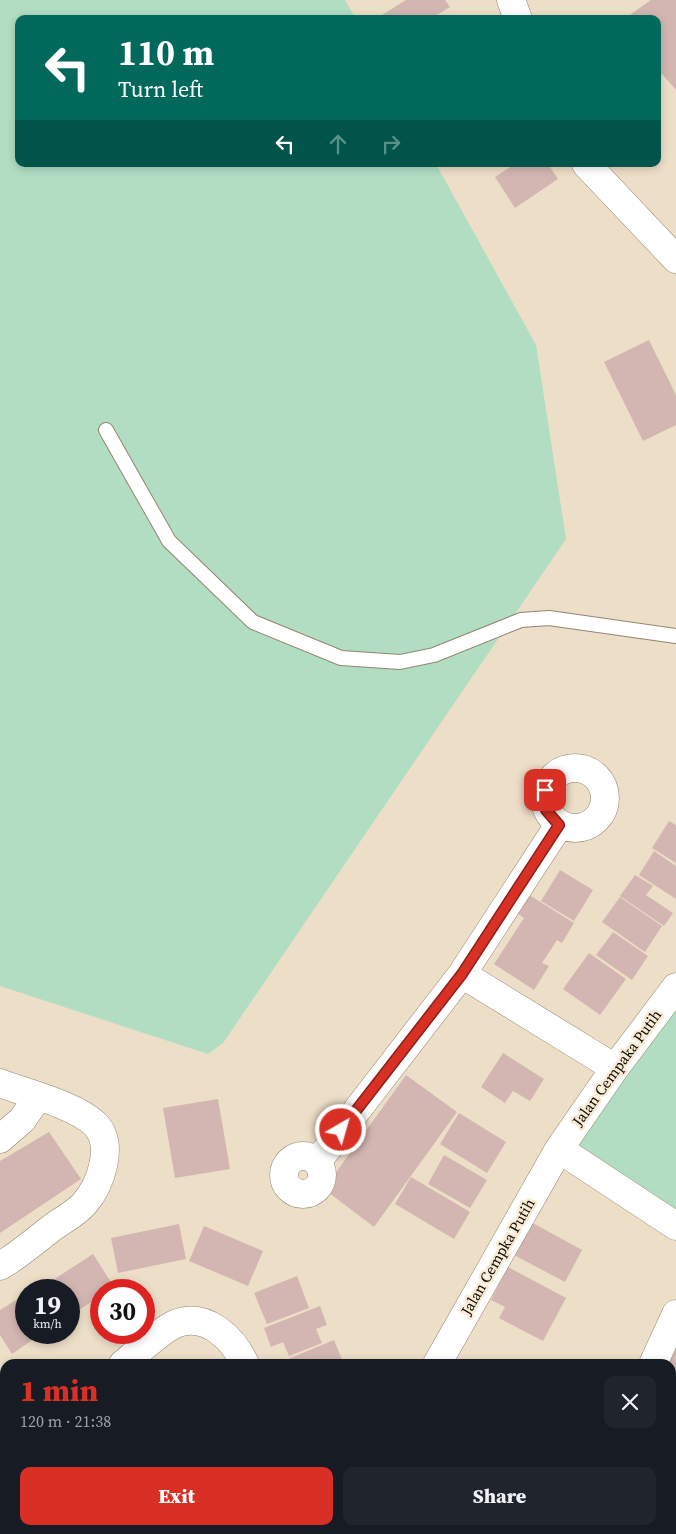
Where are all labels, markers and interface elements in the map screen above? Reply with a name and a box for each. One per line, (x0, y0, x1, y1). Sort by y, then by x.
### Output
text: 110 m (118, 29, 214, 77)
icon: left (35, 35, 100, 100)
text: Turn left (118, 74, 203, 104)
icon: left (271, 130, 299, 158)
icon: ahead (324, 130, 352, 158)
icon: right (377, 130, 405, 158)
pin (524, 769, 566, 811)
icon: arrive (531, 776, 559, 804)
street label: Jalan Cempaka Putih (567, 1005, 666, 1131)
position arrow (314, 1103, 366, 1155)
street label: Jalan Cempka Putih (455, 1195, 540, 1320)
speed limit sign: 30 (90, 1279, 155, 1344)
text: 19 (34, 1288, 61, 1322)
text: km/h (33, 1316, 62, 1332)
text: 1 min (20, 1370, 98, 1411)
button: close (604, 1376, 656, 1428)
text: 120 m · 21:38 (20, 1410, 111, 1432)
button: Exit (20, 1467, 333, 1525)
button: Share (343, 1467, 656, 1525)

